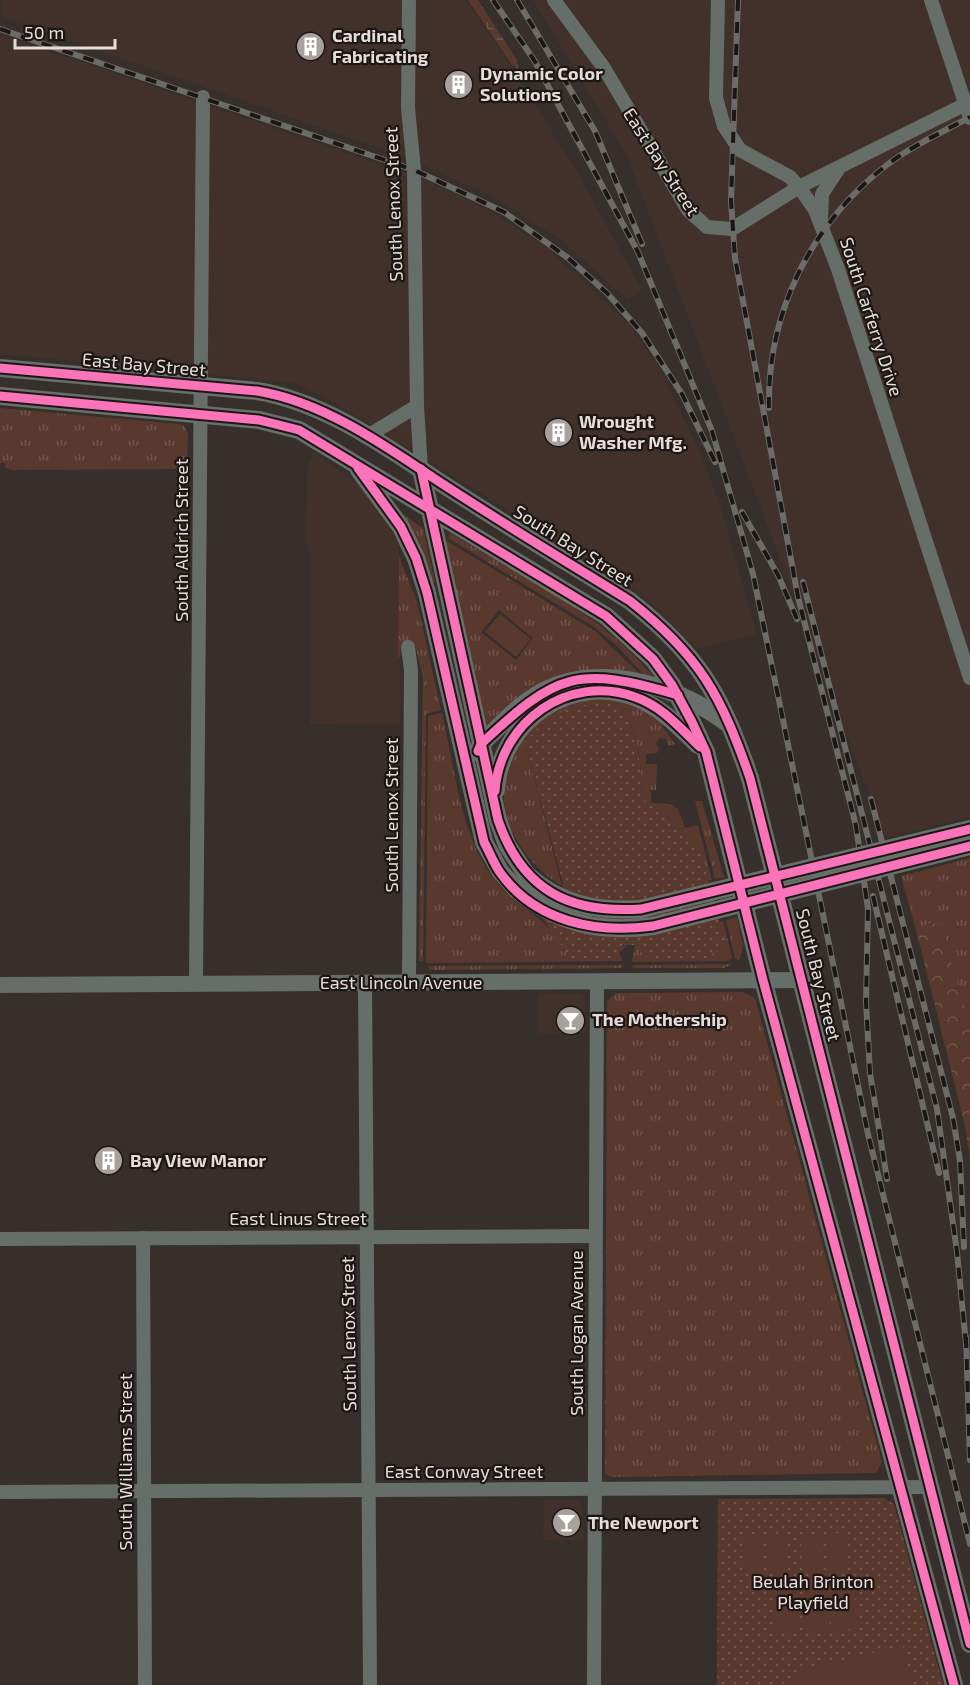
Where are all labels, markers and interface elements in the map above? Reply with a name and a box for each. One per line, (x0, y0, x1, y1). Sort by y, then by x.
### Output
scale bar (15, 12, 116, 50)
text: 50 m (24, 21, 64, 43)
place label: Cardinal Fabricating (332, 24, 429, 67)
building icon: Cardinal Fabricating (295, 30, 327, 62)
place label: Dynamic Color Solutions (480, 62, 603, 105)
building icon: Dynamic Color Solutions (443, 68, 475, 100)
street label: East Bay Street (619, 103, 705, 220)
street label: South Lenox Street (379, 126, 407, 282)
street label: South Carferry Drive (836, 234, 908, 399)
street label: East Bay Street (81, 348, 207, 380)
place label: Wrought Washer Mfg. (579, 410, 687, 453)
building icon: Wrought Washer Mfg. (542, 416, 574, 448)
street label: South Aldrich Street (170, 458, 192, 622)
street label: South Bay Street (510, 500, 637, 591)
street label: South Lenox Street (380, 737, 402, 892)
street label: South Bay Street (792, 906, 846, 1044)
street label: East Lincoln Avenue (320, 971, 482, 993)
bar icon: The Mothership (555, 1004, 587, 1036)
place label: The Mothership (592, 1008, 727, 1030)
building icon: Bay View Manor (93, 1145, 125, 1177)
place label: Bay View Manor (130, 1149, 267, 1171)
street label: East Linus Street (229, 1207, 367, 1229)
street label: South Logan Avenue (565, 1250, 587, 1416)
street label: South Lenox Street (336, 1256, 360, 1412)
street label: South Williams Street (114, 1373, 136, 1551)
street label: East Conway Street (385, 1460, 544, 1482)
bar icon: The Newport (551, 1507, 583, 1539)
place label: The Newport (588, 1511, 699, 1533)
park label: Beulah Brinton Playfield (752, 1570, 874, 1613)

